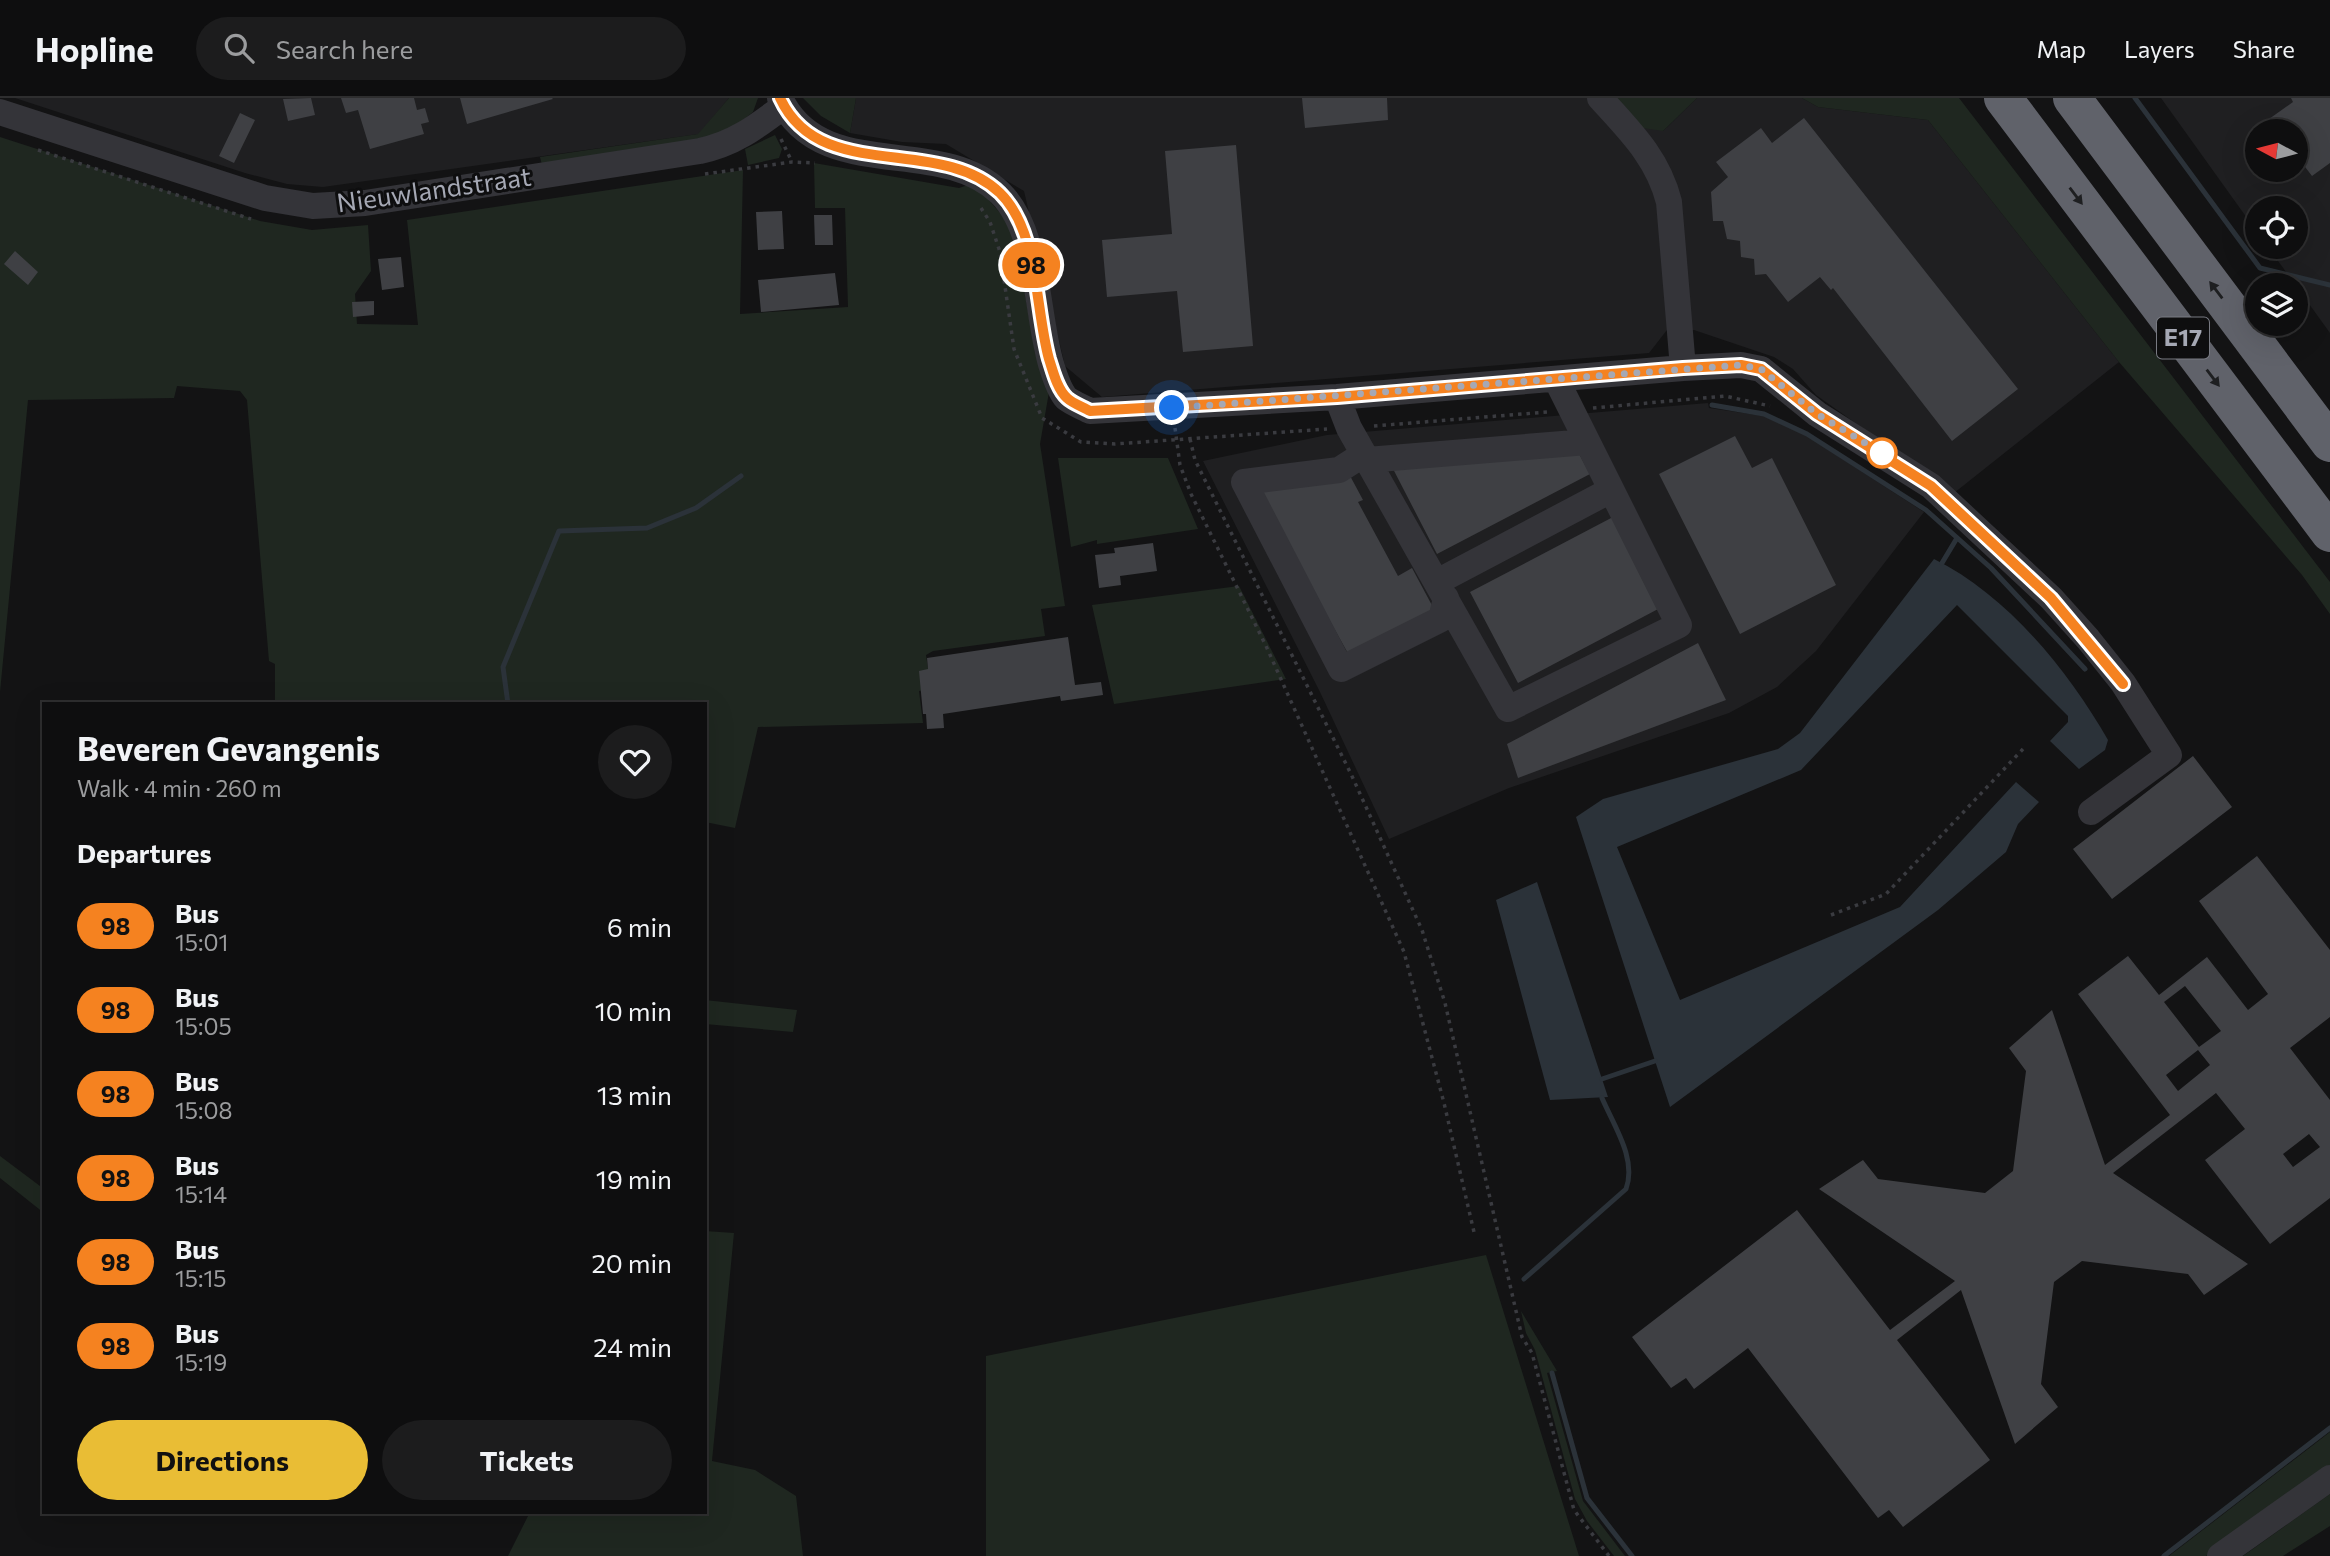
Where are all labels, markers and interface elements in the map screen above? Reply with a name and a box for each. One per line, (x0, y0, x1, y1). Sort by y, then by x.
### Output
search box (196, 17, 686, 80)
text: Hopline (35, 28, 154, 69)
icon: search (220, 29, 258, 67)
text: Search here (276, 33, 413, 64)
text: Map (2037, 34, 2086, 63)
text: Layers (2124, 34, 2195, 63)
text: Share (2233, 34, 2295, 63)
north arrow (2245, 119, 2308, 182)
map controls (2245, 119, 2308, 336)
street label: Nieuwlandstraat (335, 160, 533, 217)
one-way arrow (2069, 187, 2084, 205)
button: locate (2245, 196, 2308, 259)
line badge: 98 (1000, 242, 1062, 288)
text: 98 (1016, 250, 1046, 279)
button: layers (2245, 273, 2308, 336)
one-way arrow (2209, 281, 2223, 299)
road number: E17 (2157, 318, 2209, 358)
one-way arrow (2206, 369, 2220, 387)
your location (1154, 390, 1189, 425)
unlabelled marker (1867, 438, 1897, 468)
button: heart (598, 725, 672, 799)
text: Beveren Gevangenis (77, 727, 380, 768)
text: Walk · 4 min · 260 m (77, 774, 282, 802)
text: Departures (77, 837, 212, 868)
text: Bus (175, 897, 219, 928)
text: 98 (101, 911, 130, 940)
text: 6 min (607, 911, 672, 942)
text: 15:01 (175, 928, 228, 956)
text: Bus (175, 981, 219, 1012)
text: 98 (101, 995, 130, 1024)
text: 10 min (595, 995, 672, 1026)
text: 15:05 (175, 1012, 232, 1040)
text: Bus (175, 1065, 219, 1096)
text: 98 (101, 1079, 130, 1108)
text: 13 min (597, 1079, 672, 1110)
text: 15:08 (175, 1096, 232, 1124)
text: Bus (175, 1149, 219, 1180)
text: 98 (101, 1163, 130, 1192)
text: 19 min (596, 1163, 672, 1194)
text: 15:14 (175, 1180, 227, 1208)
text: Bus (175, 1233, 219, 1264)
text: 98 (101, 1247, 130, 1276)
text: 20 min (591, 1247, 672, 1278)
text: 15:15 (175, 1264, 227, 1292)
text: Bus (175, 1317, 219, 1348)
text: 98 (101, 1331, 130, 1360)
text: 24 min (593, 1331, 672, 1362)
text: 15:19 (175, 1348, 227, 1376)
button: Directions (77, 1420, 368, 1500)
button: Tickets (382, 1420, 672, 1500)

